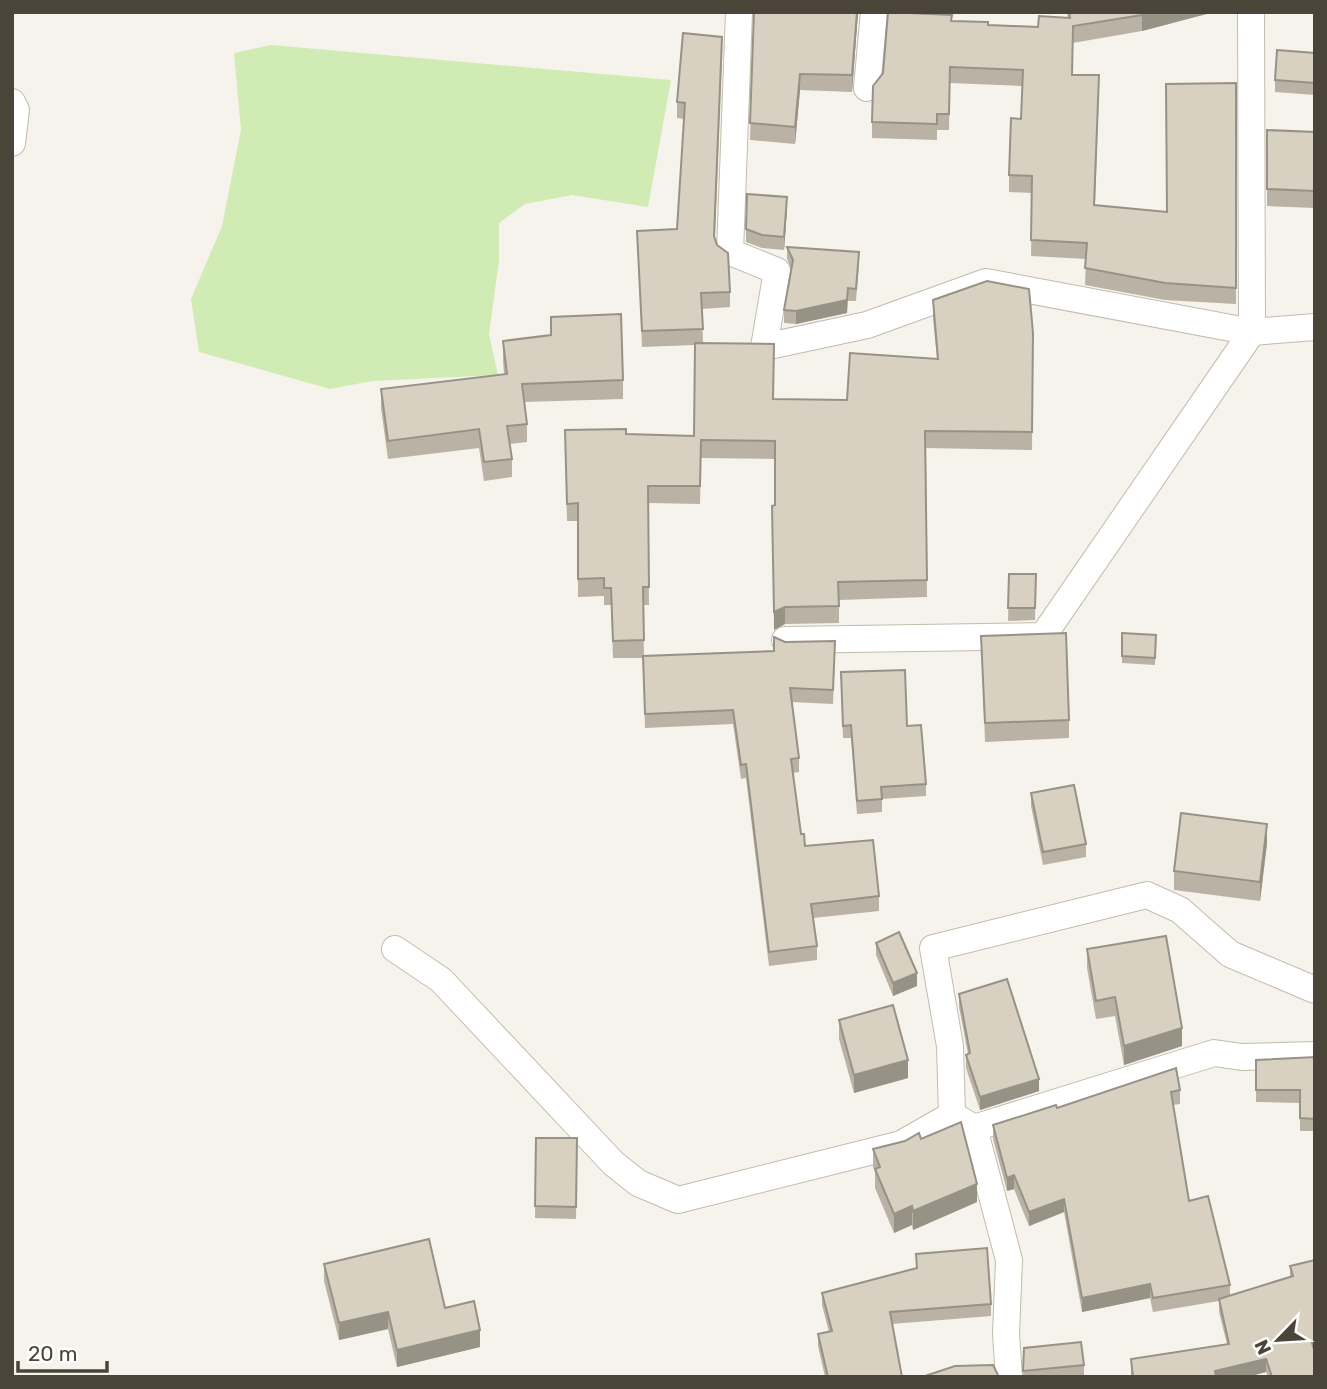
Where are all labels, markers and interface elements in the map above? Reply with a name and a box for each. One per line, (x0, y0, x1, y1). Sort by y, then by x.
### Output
north arrow (1243, 1305, 1313, 1375)
scale bar (18, 1330, 107, 1374)
text: N (1250, 1336, 1276, 1358)
text: 20 m (28, 1341, 77, 1366)

